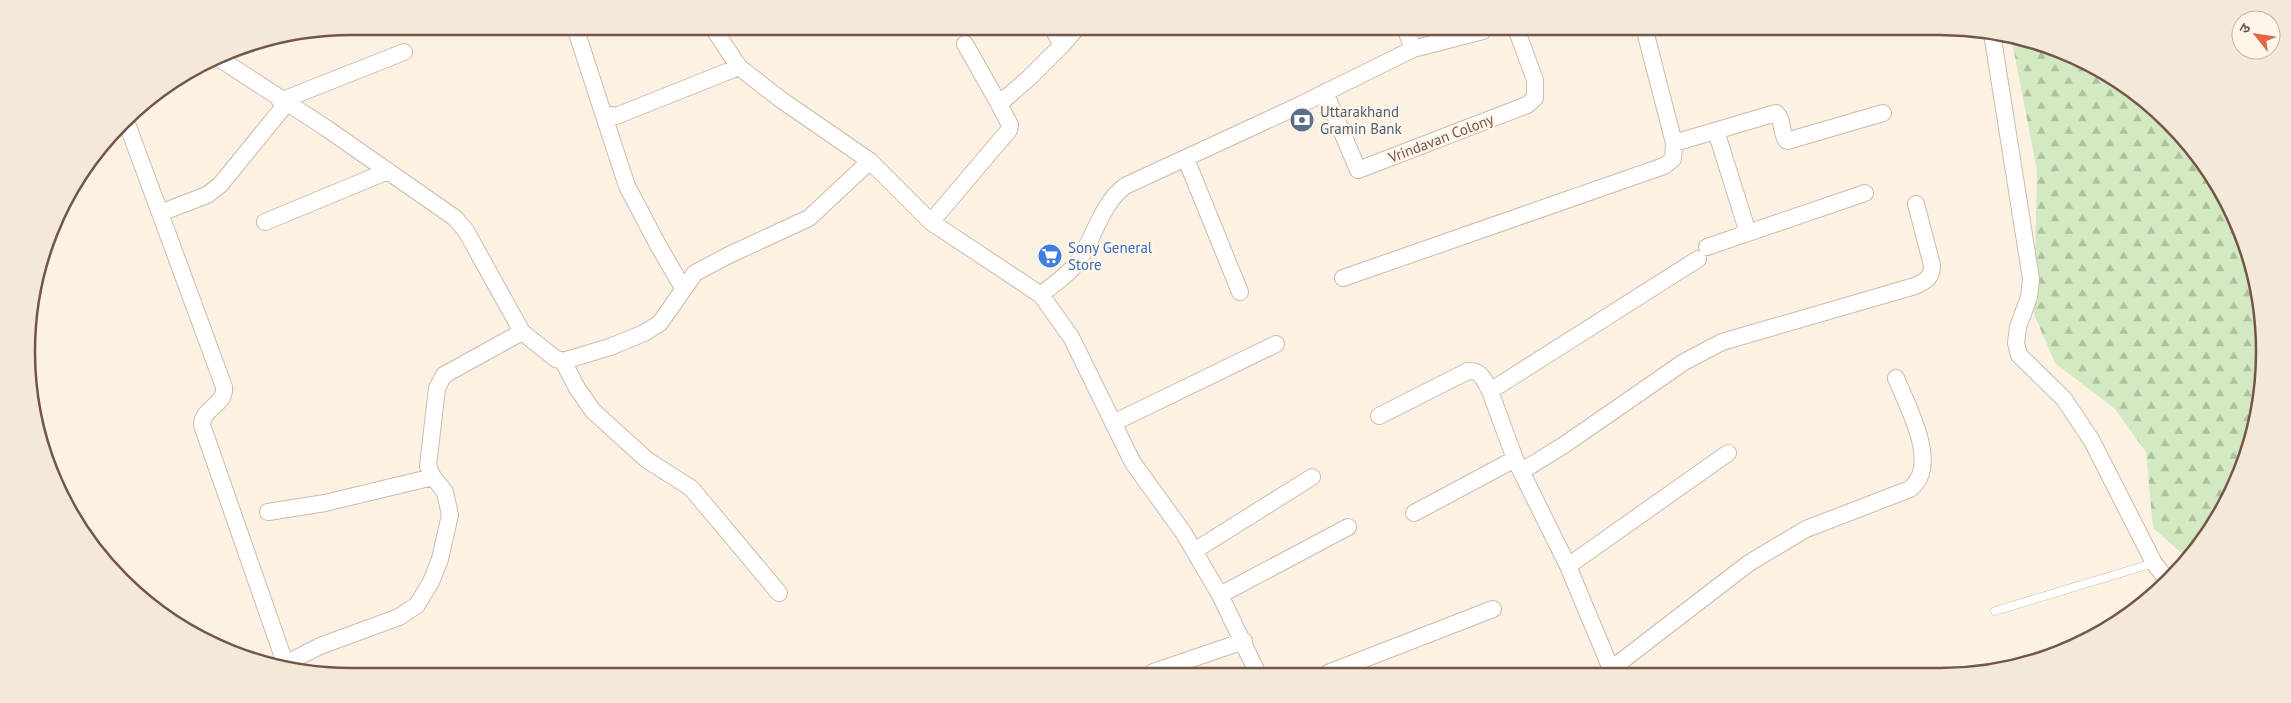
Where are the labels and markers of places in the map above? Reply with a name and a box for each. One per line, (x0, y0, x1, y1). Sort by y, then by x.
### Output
place label: Uttarakhand Gramin Bank (1320, 102, 1403, 138)
bank icon: Uttarakhand Gramin Bank (1289, 107, 1315, 133)
place label: Sony General Store (1068, 238, 1153, 274)
supermarket icon: Sony General Store (1037, 243, 1063, 269)

